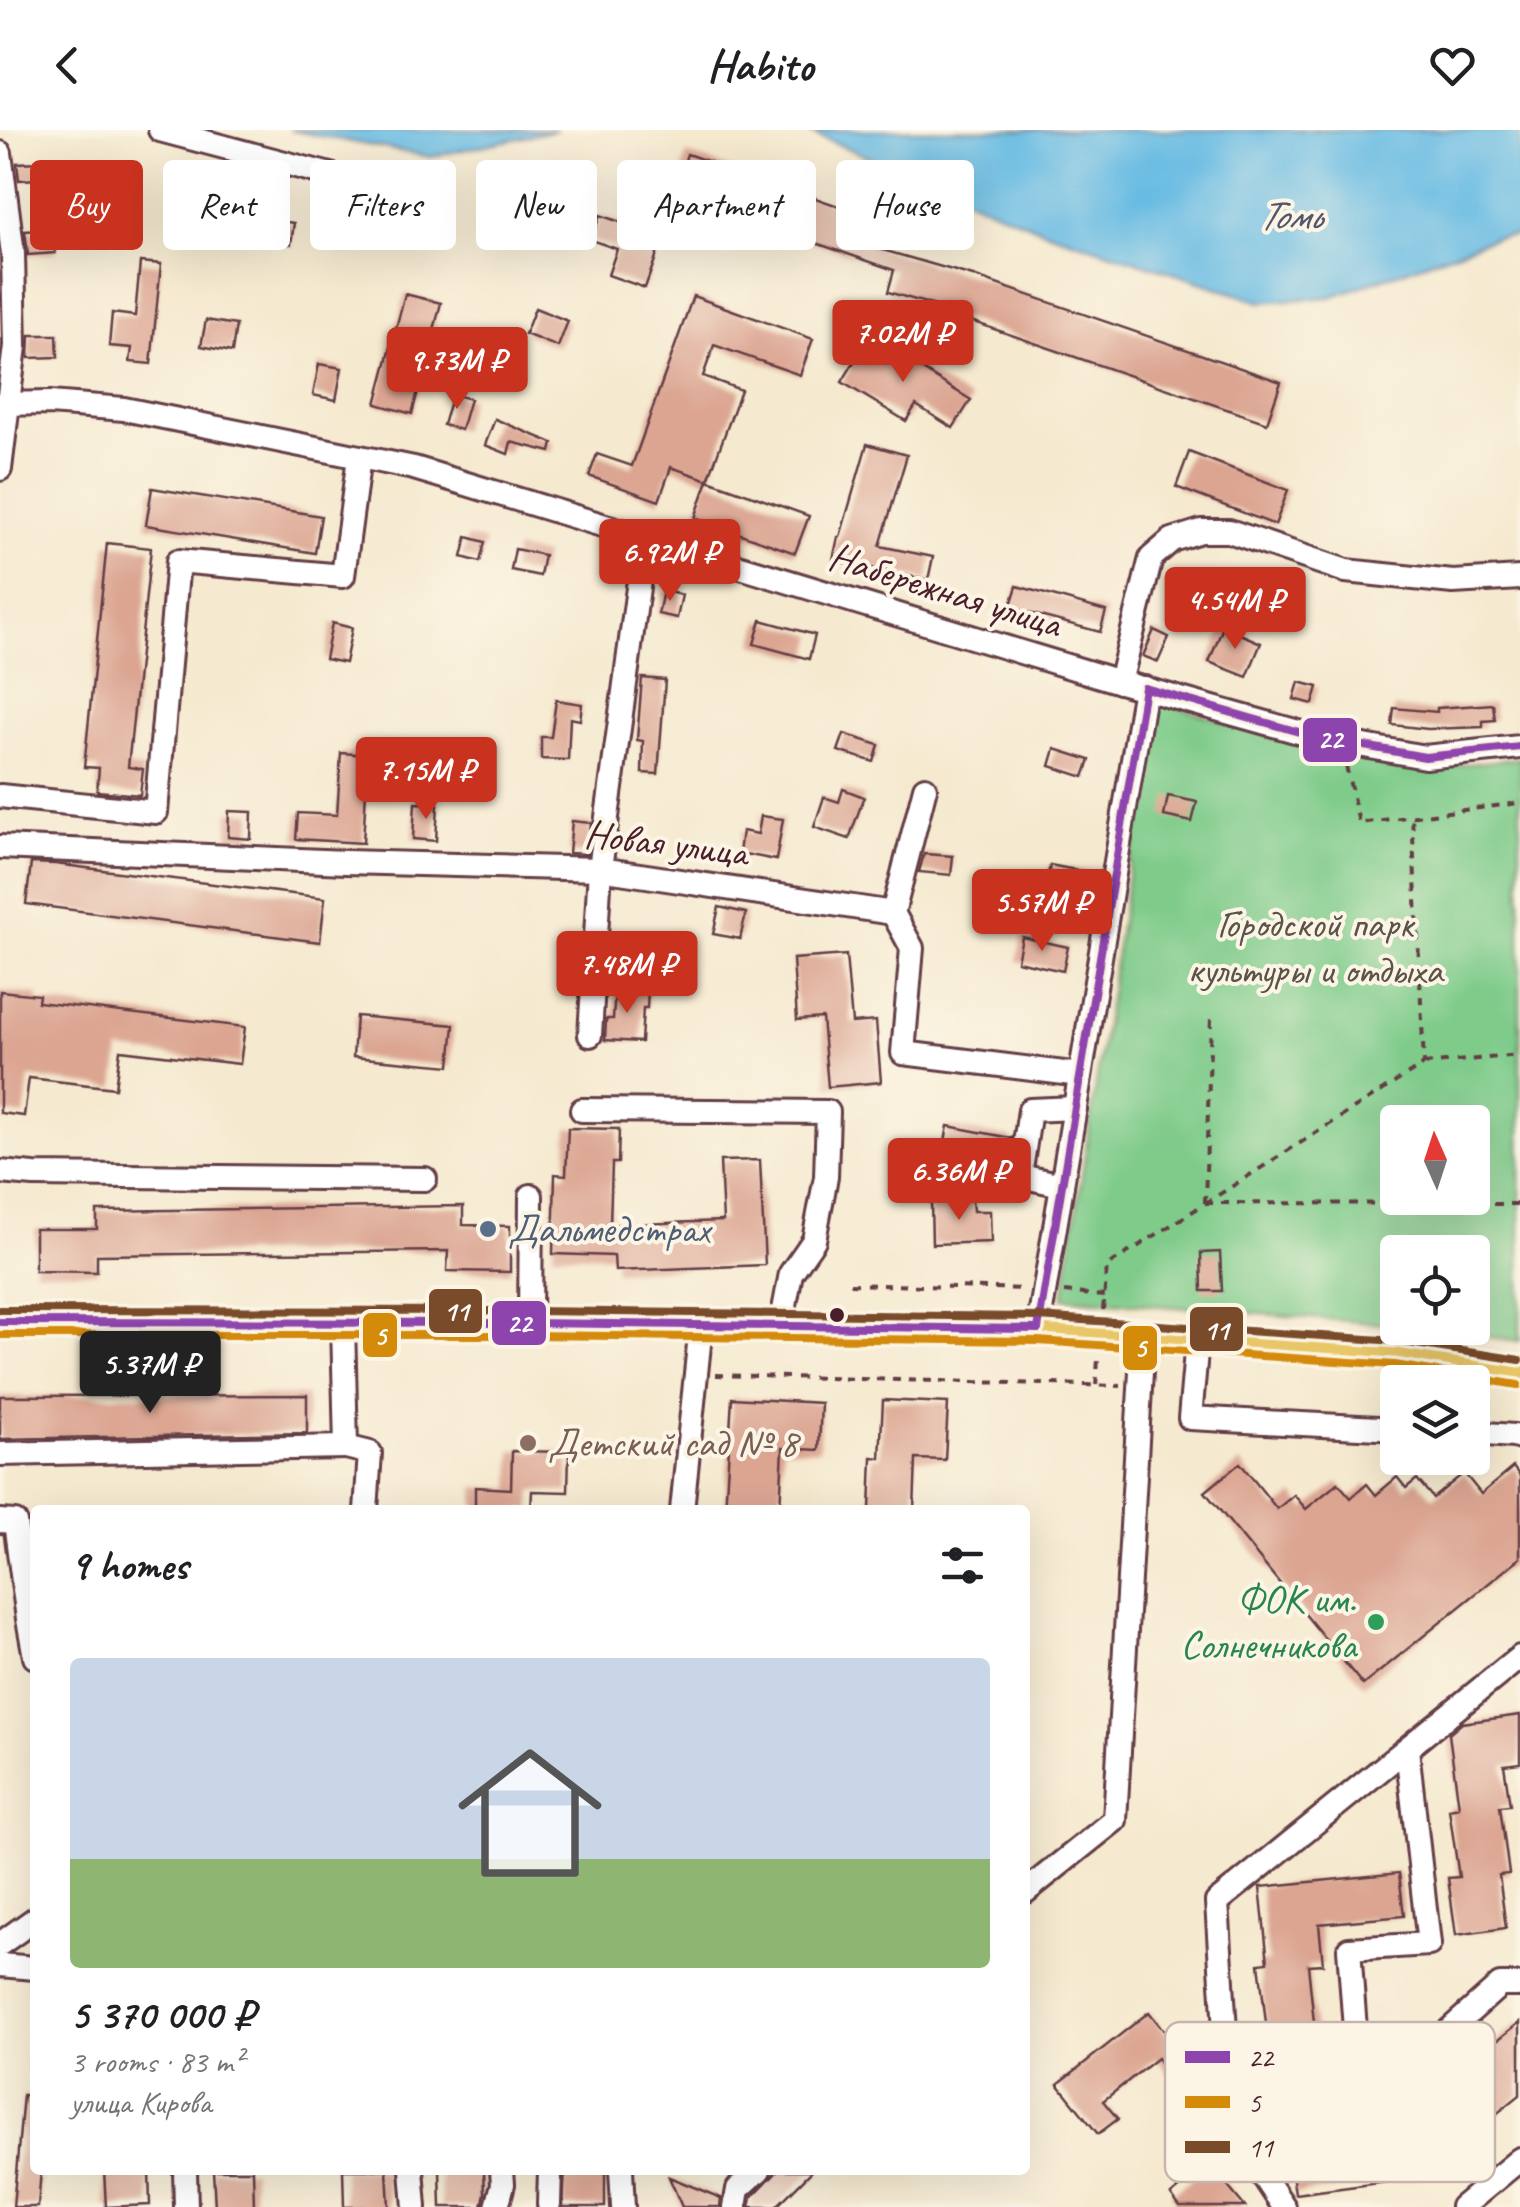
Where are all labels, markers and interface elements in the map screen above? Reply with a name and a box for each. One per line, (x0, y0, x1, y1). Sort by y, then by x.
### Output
text: Habito (707, 37, 813, 94)
icon: back (40, 38, 95, 93)
icon: heart (1425, 38, 1480, 93)
chip: Buy (30, 160, 143, 250)
chip: Rent (163, 160, 290, 250)
chip: Filters (310, 160, 456, 250)
chip: New (476, 160, 597, 250)
chip: Apartment (617, 160, 816, 250)
chip: House (836, 160, 974, 250)
water label: Томь (1258, 189, 1326, 242)
pin: 7.02M ₽ (811, 300, 995, 385)
text: 7.02M ₽ (854, 312, 952, 353)
pin: 9.73M ₽ (365, 327, 549, 412)
text: 9.73M ₽ (409, 339, 505, 380)
pin: 6.92M ₽ (578, 519, 762, 604)
text: 6.92M ₽ (621, 531, 719, 572)
street label: Набережная улица (823, 531, 1070, 650)
pin: 4.54M ₽ (1143, 567, 1327, 652)
text: 4.54M ₽ (1187, 579, 1283, 620)
line badge: 22 (1301, 716, 1359, 764)
text: 22 (1317, 722, 1345, 757)
pin: 7.15M ₽ (334, 737, 518, 822)
text: 7.15M ₽ (378, 749, 474, 790)
street label: Новая улица (582, 808, 754, 878)
pin: 5.57M ₽ (950, 869, 1134, 954)
text: 5.57M ₽ (994, 881, 1090, 922)
park label: Городской парк культуры и отдыха (1188, 899, 1445, 995)
pin: 7.48M ₽ (535, 931, 719, 1016)
text: 7.48M ₽ (578, 943, 676, 984)
north arrow (1380, 1105, 1490, 1215)
map controls (1380, 1105, 1490, 1475)
pin: 6.36M ₽ (867, 1138, 1051, 1223)
text: 6.36M ₽ (910, 1150, 1008, 1191)
place label: Дальмедстрах (508, 1204, 713, 1254)
marker: Дальмедстрах (477, 1218, 499, 1240)
button: locate (1380, 1235, 1490, 1345)
line badge: 11 (427, 1287, 484, 1335)
text: 11 (443, 1293, 472, 1328)
line badge: 22 (490, 1299, 548, 1347)
unlabelled marker (827, 1305, 847, 1325)
line badge: 11 (1188, 1305, 1245, 1353)
text: 22 (506, 1306, 534, 1341)
line badge: 5 (361, 1311, 399, 1359)
text: 11 (1203, 1312, 1232, 1347)
text: 5 (374, 1318, 389, 1353)
line badge: 5 (1121, 1324, 1159, 1372)
text: 5 (1134, 1330, 1149, 1365)
pin: 5.37M ₽ (58, 1331, 242, 1416)
text: 5.37M ₽ (102, 1343, 198, 1384)
button: layers (1380, 1365, 1490, 1475)
place label: Детский сад № 8 (548, 1418, 802, 1468)
marker: Детский сад № 8 (517, 1432, 539, 1454)
icon: filters (935, 1538, 990, 1593)
text: 9 homes (70, 1539, 188, 1592)
place label: ФОК им. Солнечникова (1180, 1574, 1359, 1670)
marker: ФОК им. Солнечникова (1365, 1611, 1387, 1633)
icon: home (440, 1723, 620, 1903)
text: 5 370 000 ₽ (70, 1988, 254, 2041)
legend (1165, 2022, 1495, 2182)
text: 22 (1248, 2040, 1276, 2075)
text: 3 rooms · 83 m² (70, 2041, 243, 2082)
text: улица Кирова (70, 2082, 211, 2123)
text: 5 (1248, 2085, 1262, 2120)
text: 11 (1248, 2130, 1275, 2165)

